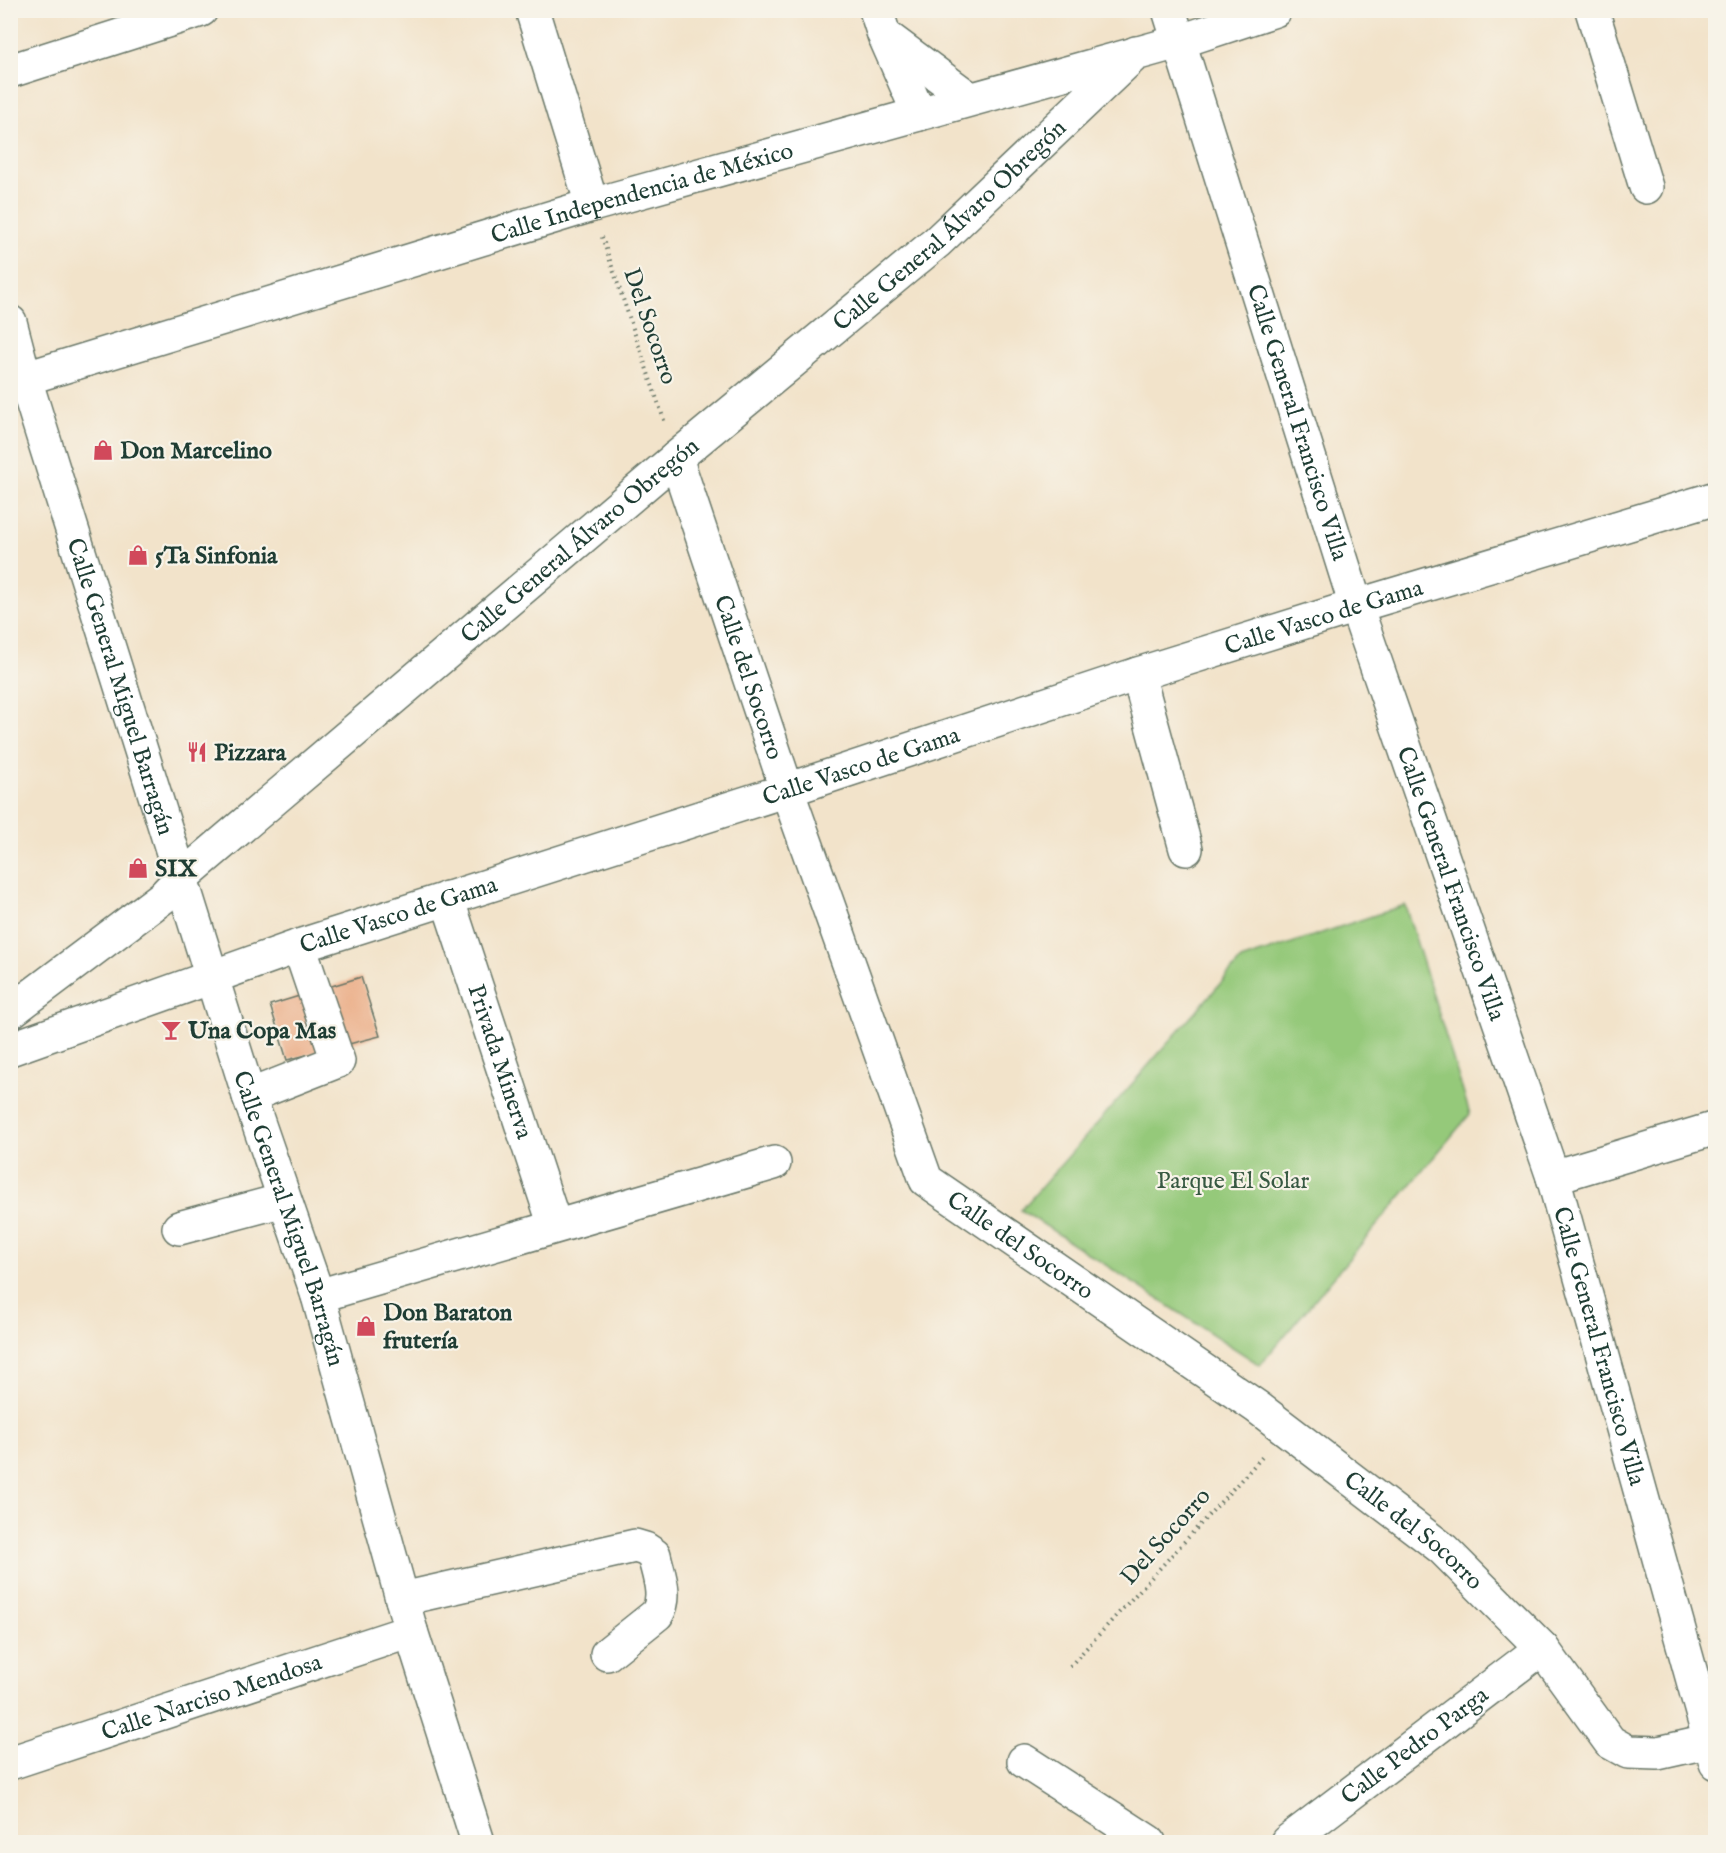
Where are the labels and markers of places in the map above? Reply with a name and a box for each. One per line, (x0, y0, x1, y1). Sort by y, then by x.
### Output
place label: Don Marcelino (120, 436, 272, 467)
shop icon: Don Marcelino (91, 438, 115, 462)
place label: 5Ta Sinfonia (155, 541, 278, 572)
shop icon: 5Ta Sinfonia (126, 543, 150, 567)
place label: Pizzara (214, 738, 287, 769)
restaurant icon: Pizzara (185, 740, 209, 764)
place label: SIX (155, 854, 198, 885)
shop icon: SIX (126, 856, 150, 880)
place label: Una Copa Mas (187, 1016, 337, 1047)
bar icon: Una Copa Mas (159, 1018, 183, 1042)
place label: Don Baraton frutería (383, 1298, 513, 1357)
shop icon: Don Baraton frutería (354, 1314, 378, 1338)

